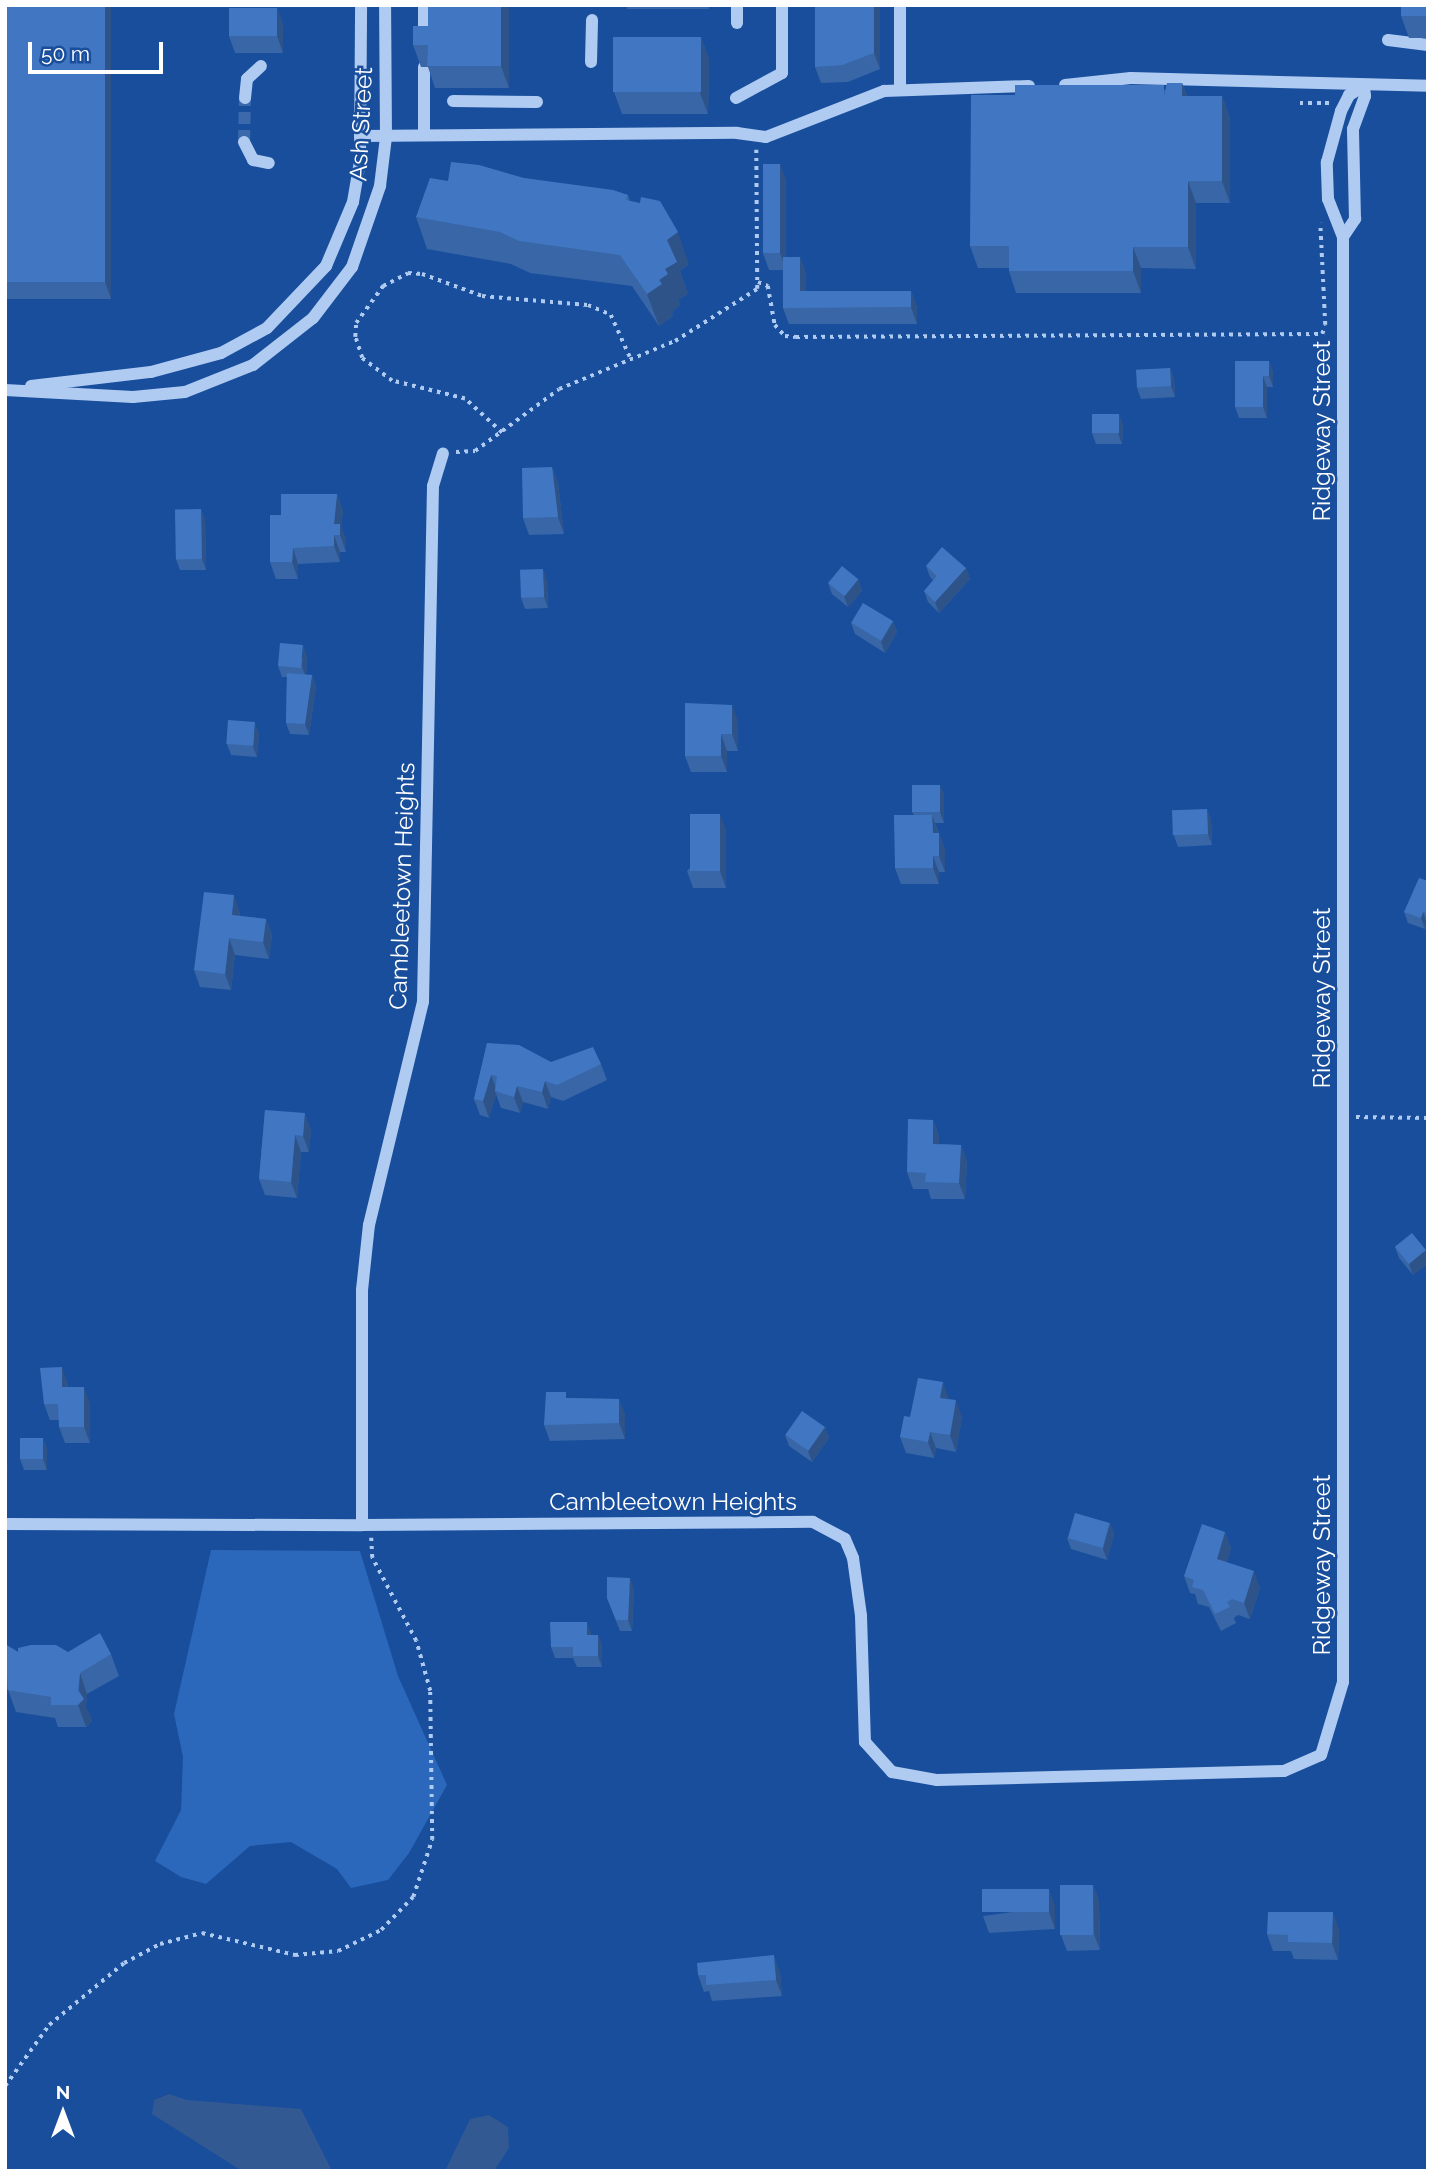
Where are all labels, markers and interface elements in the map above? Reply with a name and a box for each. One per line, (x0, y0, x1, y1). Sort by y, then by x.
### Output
scale bar (32, 28, 166, 72)
text: 50 m (41, 41, 90, 66)
street label: Ash Street (344, 66, 378, 182)
street label: Ridgeway Street (1308, 340, 1336, 522)
street label: Cambleetown Heights (383, 762, 421, 1010)
street label: Ridgeway Street (1308, 907, 1336, 1089)
street label: Ridgeway Street (1308, 1474, 1336, 1656)
street label: Cambleetown Heights (549, 1488, 797, 1516)
north arrow (28, 2078, 98, 2148)
text: N (56, 2081, 70, 2103)

